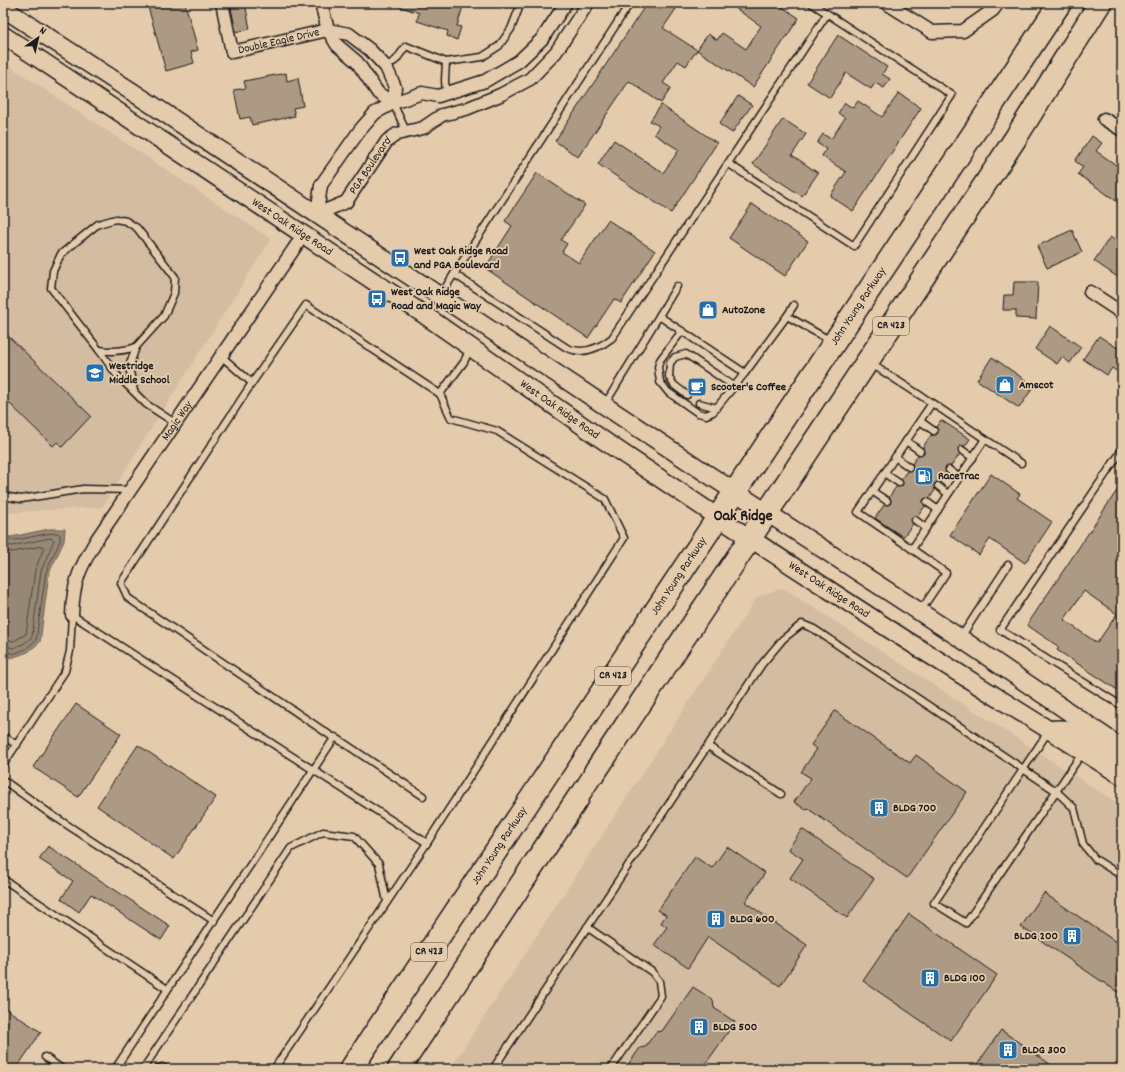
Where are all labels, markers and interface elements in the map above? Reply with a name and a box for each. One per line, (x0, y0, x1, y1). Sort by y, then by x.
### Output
north arrow (18, 18, 58, 58)
text: N (36, 23, 50, 40)
street label: Double Eagle Drive (236, 24, 321, 59)
street label: PGA Boulevard (345, 132, 395, 198)
street label: West Oak Ridge Road (248, 194, 336, 260)
place label: West Oak Ridge Road and PGA Boulevard (414, 243, 508, 274)
bus stop icon: West Oak Ridge Road and PGA Boulevard (389, 247, 411, 269)
street label: John Young Parkway (826, 263, 891, 349)
place label: West Oak Ridge Road and Magic Way (391, 284, 482, 315)
bus stop icon: West Oak Ridge Road and Magic Way (366, 288, 388, 310)
shop icon: AutoZone (697, 299, 719, 321)
place label: AutoZone (722, 302, 766, 319)
road number: CR 423 (873, 317, 909, 335)
place label: Westridge Middle School (109, 358, 170, 389)
school or university icon: Westridge Middle School (84, 362, 106, 384)
shop icon: Amscot (994, 374, 1016, 396)
street label: West Oak Ridge Road (516, 376, 603, 444)
cafe icon: Scooter's Coffee (686, 376, 708, 398)
place label: Amscot (1019, 377, 1054, 394)
place label: Scooter's Coffee (711, 379, 787, 396)
street label: Magic Way (157, 396, 198, 444)
fuel station icon: RaceTrac (913, 465, 935, 487)
place label: RaceTrac (938, 468, 979, 485)
district label: Oak Ridge (713, 505, 773, 528)
street label: John Young Parkway (647, 533, 712, 619)
street label: West Oak Ridge Road (785, 557, 873, 623)
road number: CR 423 (595, 667, 631, 685)
building icon: BLDG 700 (868, 797, 890, 819)
place label: BLDG 700 (893, 800, 937, 817)
street label: John Young Parkway (467, 802, 532, 888)
building icon: BLDG 600 (705, 908, 727, 930)
place label: BLDG 600 (730, 911, 775, 928)
building icon: BLDG 200 (1061, 925, 1083, 947)
place label: BLDG 200 (1014, 928, 1058, 945)
road number: CR 423 (411, 943, 447, 961)
building icon: BLDG 100 (919, 967, 941, 989)
place label: BLDG 100 (944, 970, 986, 987)
building icon: BLDG 500 (688, 1016, 710, 1038)
place label: BLDG 500 (713, 1019, 758, 1036)
building icon: BLDG 300 (997, 1039, 1019, 1061)
place label: BLDG 300 (1022, 1042, 1066, 1059)

